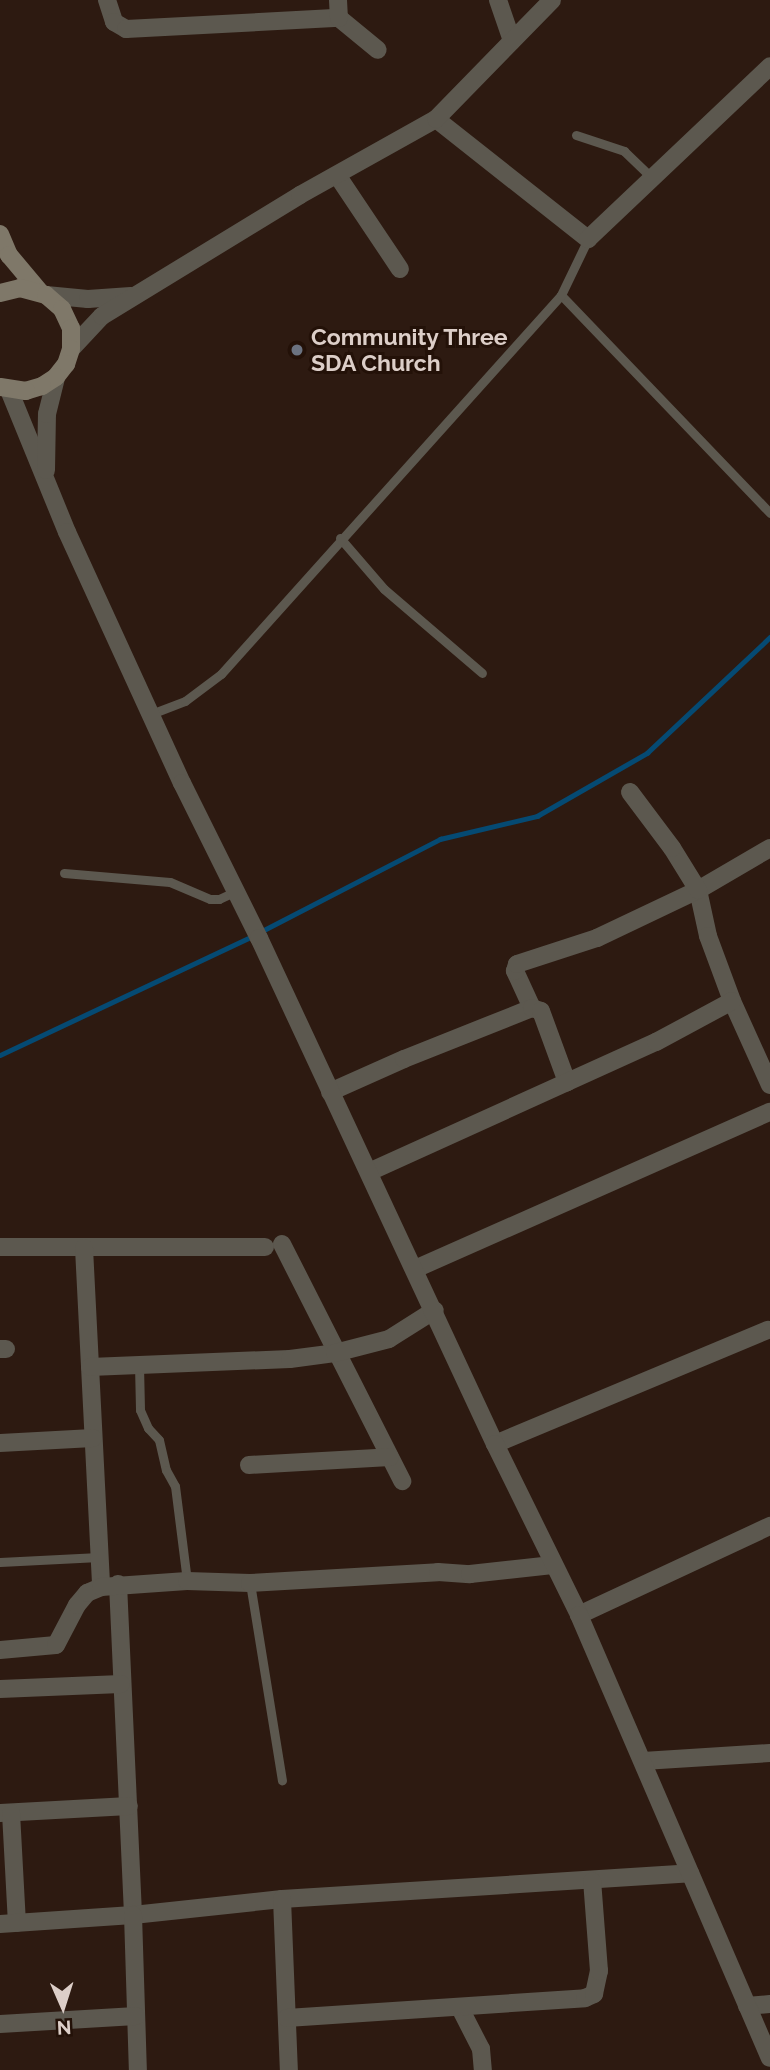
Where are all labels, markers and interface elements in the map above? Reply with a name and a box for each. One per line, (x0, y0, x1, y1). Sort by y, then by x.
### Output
place label: Community Three SDA Church (311, 323, 509, 377)
marker: Community Three SDA Church (289, 342, 305, 358)
north arrow (28, 1972, 98, 2042)
text: N (56, 2017, 72, 2039)

